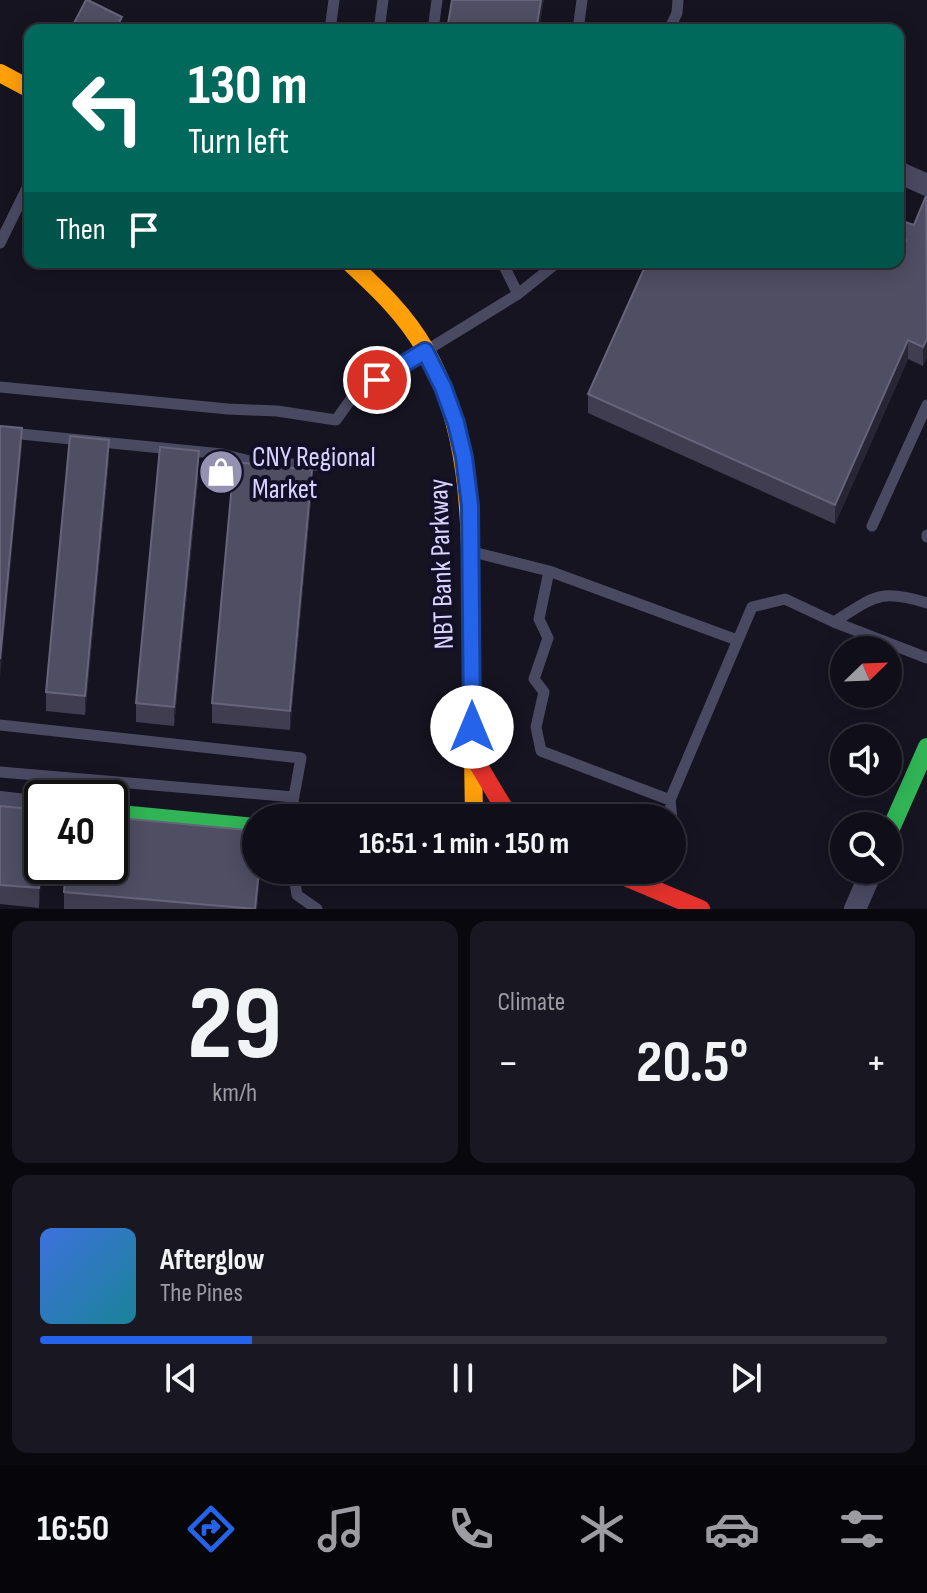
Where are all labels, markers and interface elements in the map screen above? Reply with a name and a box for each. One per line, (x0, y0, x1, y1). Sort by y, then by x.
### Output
text: 130 m (188, 53, 308, 120)
icon: left (56, 56, 160, 160)
text: Turn left (188, 121, 289, 164)
icon: arrive (122, 208, 166, 252)
text: Then (56, 212, 106, 248)
pin (343, 346, 411, 414)
icon: arrive (355, 358, 399, 402)
place label: CNY Regional Market (252, 441, 376, 506)
shop icon: CNY Regional Market (197, 448, 245, 496)
street label: NBT Bank Parkway (422, 478, 461, 650)
north arrow (830, 636, 902, 708)
map controls (830, 636, 902, 884)
position arrow (430, 685, 514, 769)
button: sound (830, 724, 902, 796)
speed limit sign: 40 (24, 780, 128, 884)
button: search (830, 812, 902, 884)
text: 16:51 · 1 min · 150 m (359, 826, 569, 862)
text: 29 (187, 963, 282, 1088)
text: Climate (498, 987, 565, 1018)
text: 20.5° (636, 1027, 748, 1099)
text: − (498, 1037, 519, 1090)
text: + (865, 1037, 887, 1090)
text: km/h (212, 1078, 257, 1109)
text: Afterglow (160, 1242, 265, 1278)
text: The Pines (160, 1278, 243, 1309)
icon: previous (159, 1356, 203, 1400)
icon: pause (441, 1356, 485, 1400)
icon: next (724, 1356, 768, 1400)
icon: directions (183, 1501, 239, 1557)
icon: music (313, 1501, 369, 1557)
icon: phone (443, 1501, 499, 1557)
icon: climate (574, 1501, 630, 1557)
icon: car (704, 1501, 760, 1557)
icon: filters (834, 1501, 890, 1557)
text: 16:50 (37, 1508, 109, 1551)

